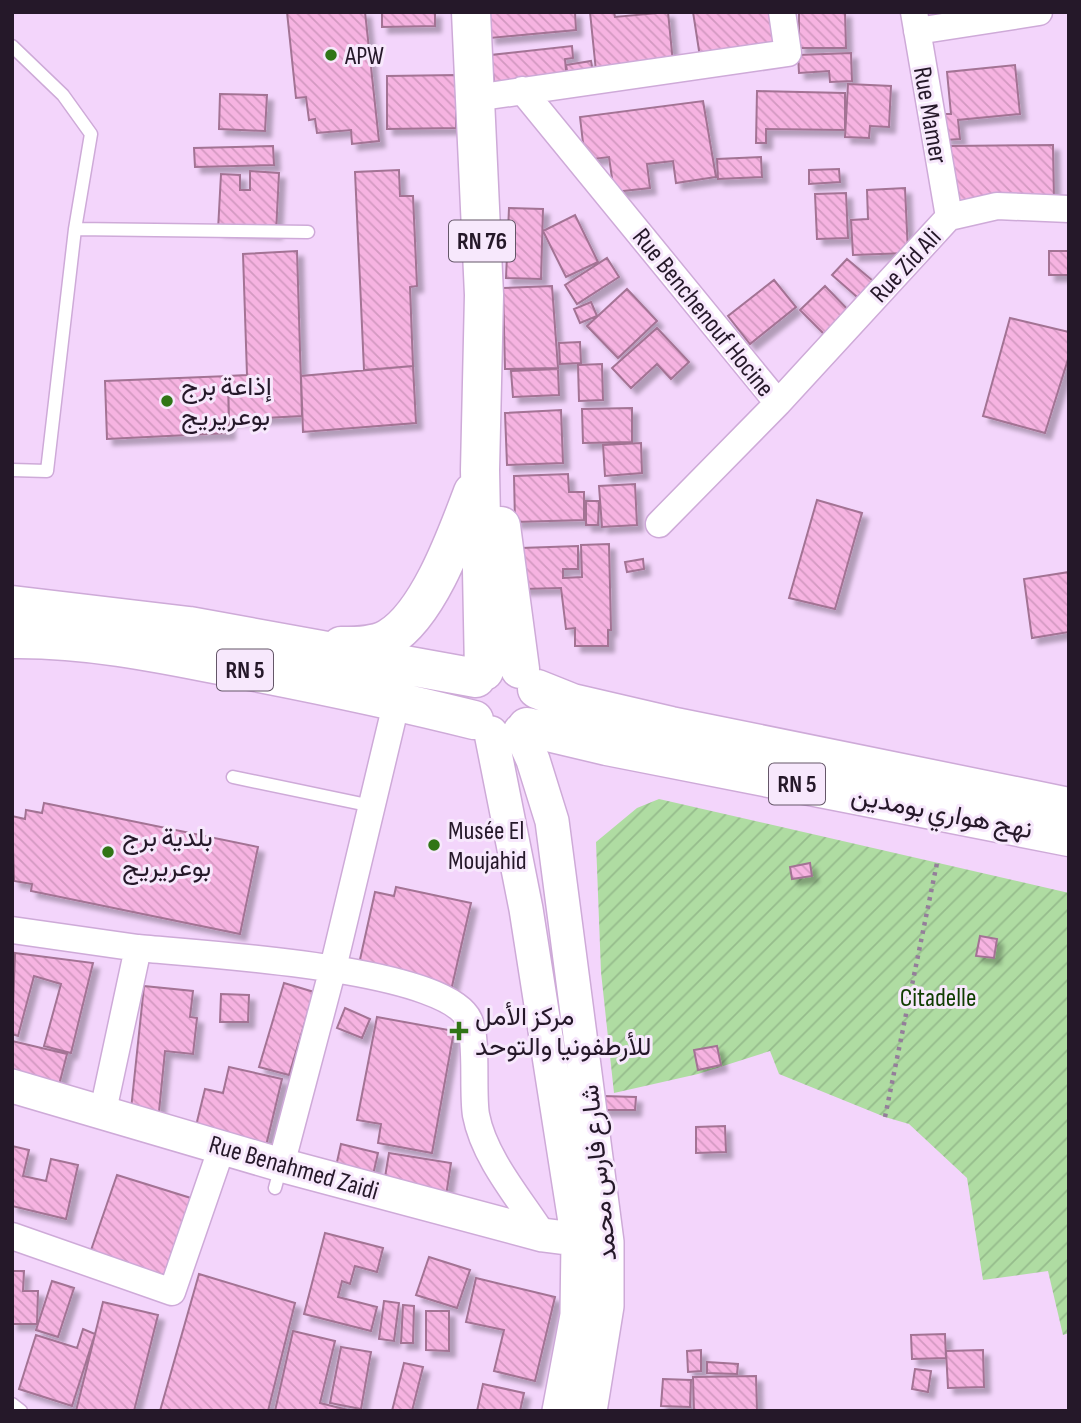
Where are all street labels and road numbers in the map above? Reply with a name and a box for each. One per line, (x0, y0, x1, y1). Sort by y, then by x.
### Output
street label: Rue Mamer (906, 65, 953, 167)
road number: RN 76 (449, 221, 515, 262)
street label: Rue Benchenouf Hocine (625, 222, 780, 403)
street label: Rue Zid Ali (864, 223, 948, 309)
road number: RN 5 (217, 650, 273, 690)
road number: RN 5 (769, 764, 825, 804)
street label: نهج هواري بومدين (848, 781, 1035, 850)
street label: شارع فارس محمد (575, 1083, 625, 1263)
street label: Rue Benahmed Zaidi (205, 1129, 382, 1207)

